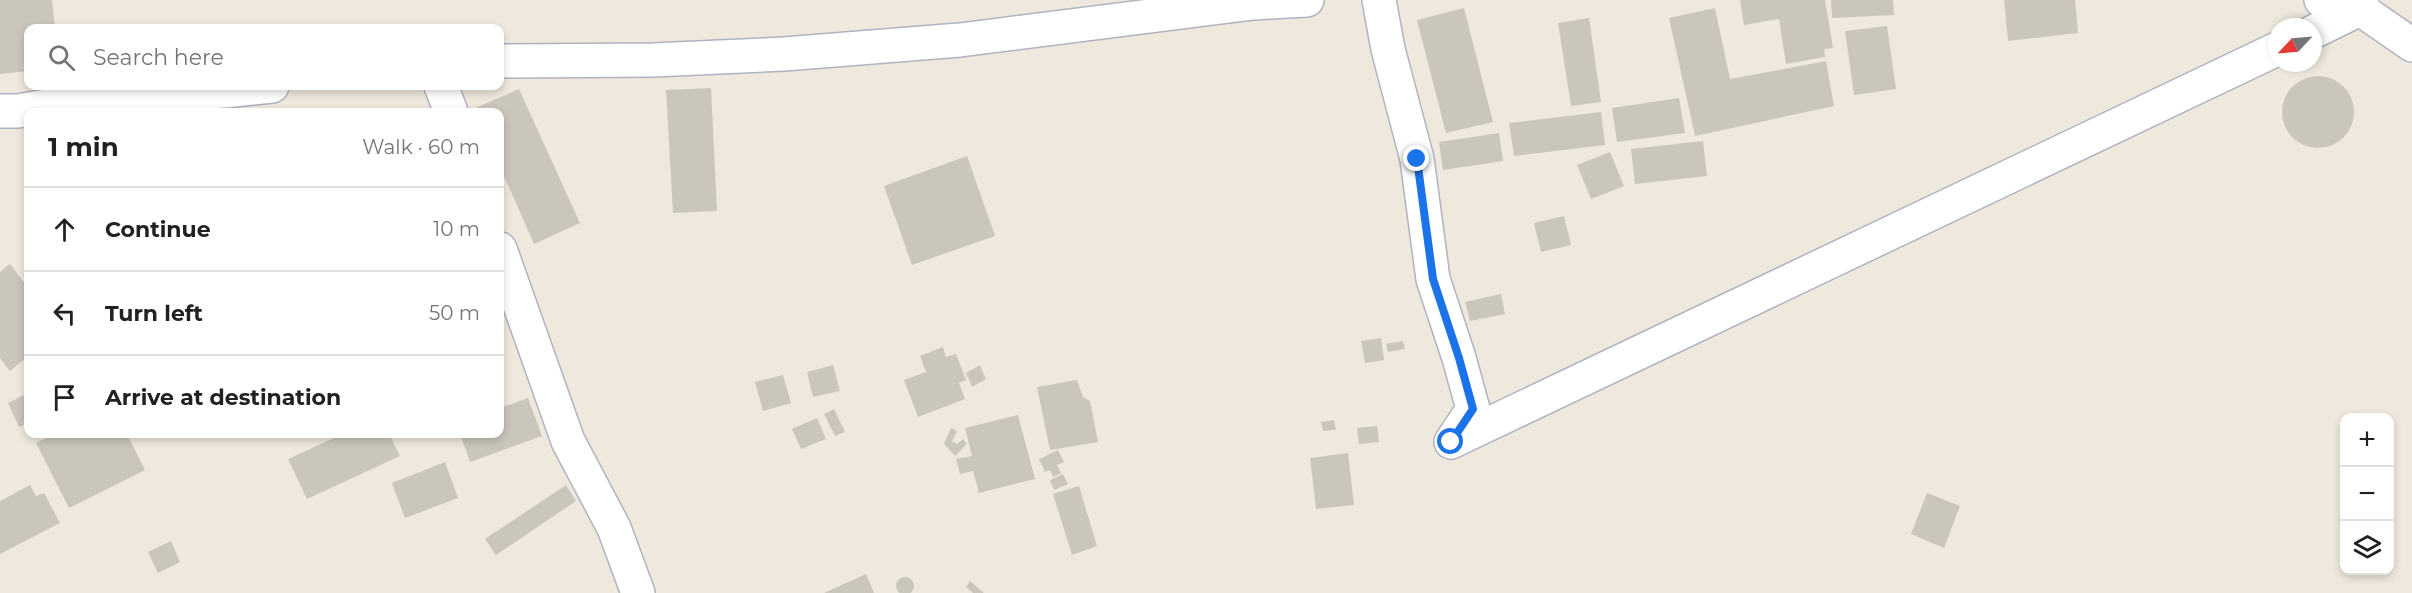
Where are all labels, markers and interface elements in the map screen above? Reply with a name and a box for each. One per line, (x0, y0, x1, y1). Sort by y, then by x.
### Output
north arrow (2268, 18, 2322, 72)
search box (24, 24, 504, 90)
icon: search (45, 41, 78, 74)
text: Search here (93, 44, 224, 71)
text: 1 min (48, 131, 119, 163)
text: Walk · 60 m (362, 135, 480, 159)
route end (1403, 145, 1429, 171)
icon: ahead (48, 213, 81, 246)
text: Continue (105, 216, 211, 243)
text: 10 m (433, 217, 480, 241)
icon: left (48, 297, 81, 330)
text: Turn left (105, 300, 203, 327)
text: 50 m (429, 301, 480, 325)
icon: arrive (48, 381, 81, 414)
text: Arrive at destination (105, 384, 341, 411)
map controls (2340, 413, 2394, 575)
button: + (2340, 413, 2394, 467)
route start (1437, 428, 1463, 454)
button: − (2340, 467, 2394, 521)
button: layers (2340, 521, 2394, 575)

